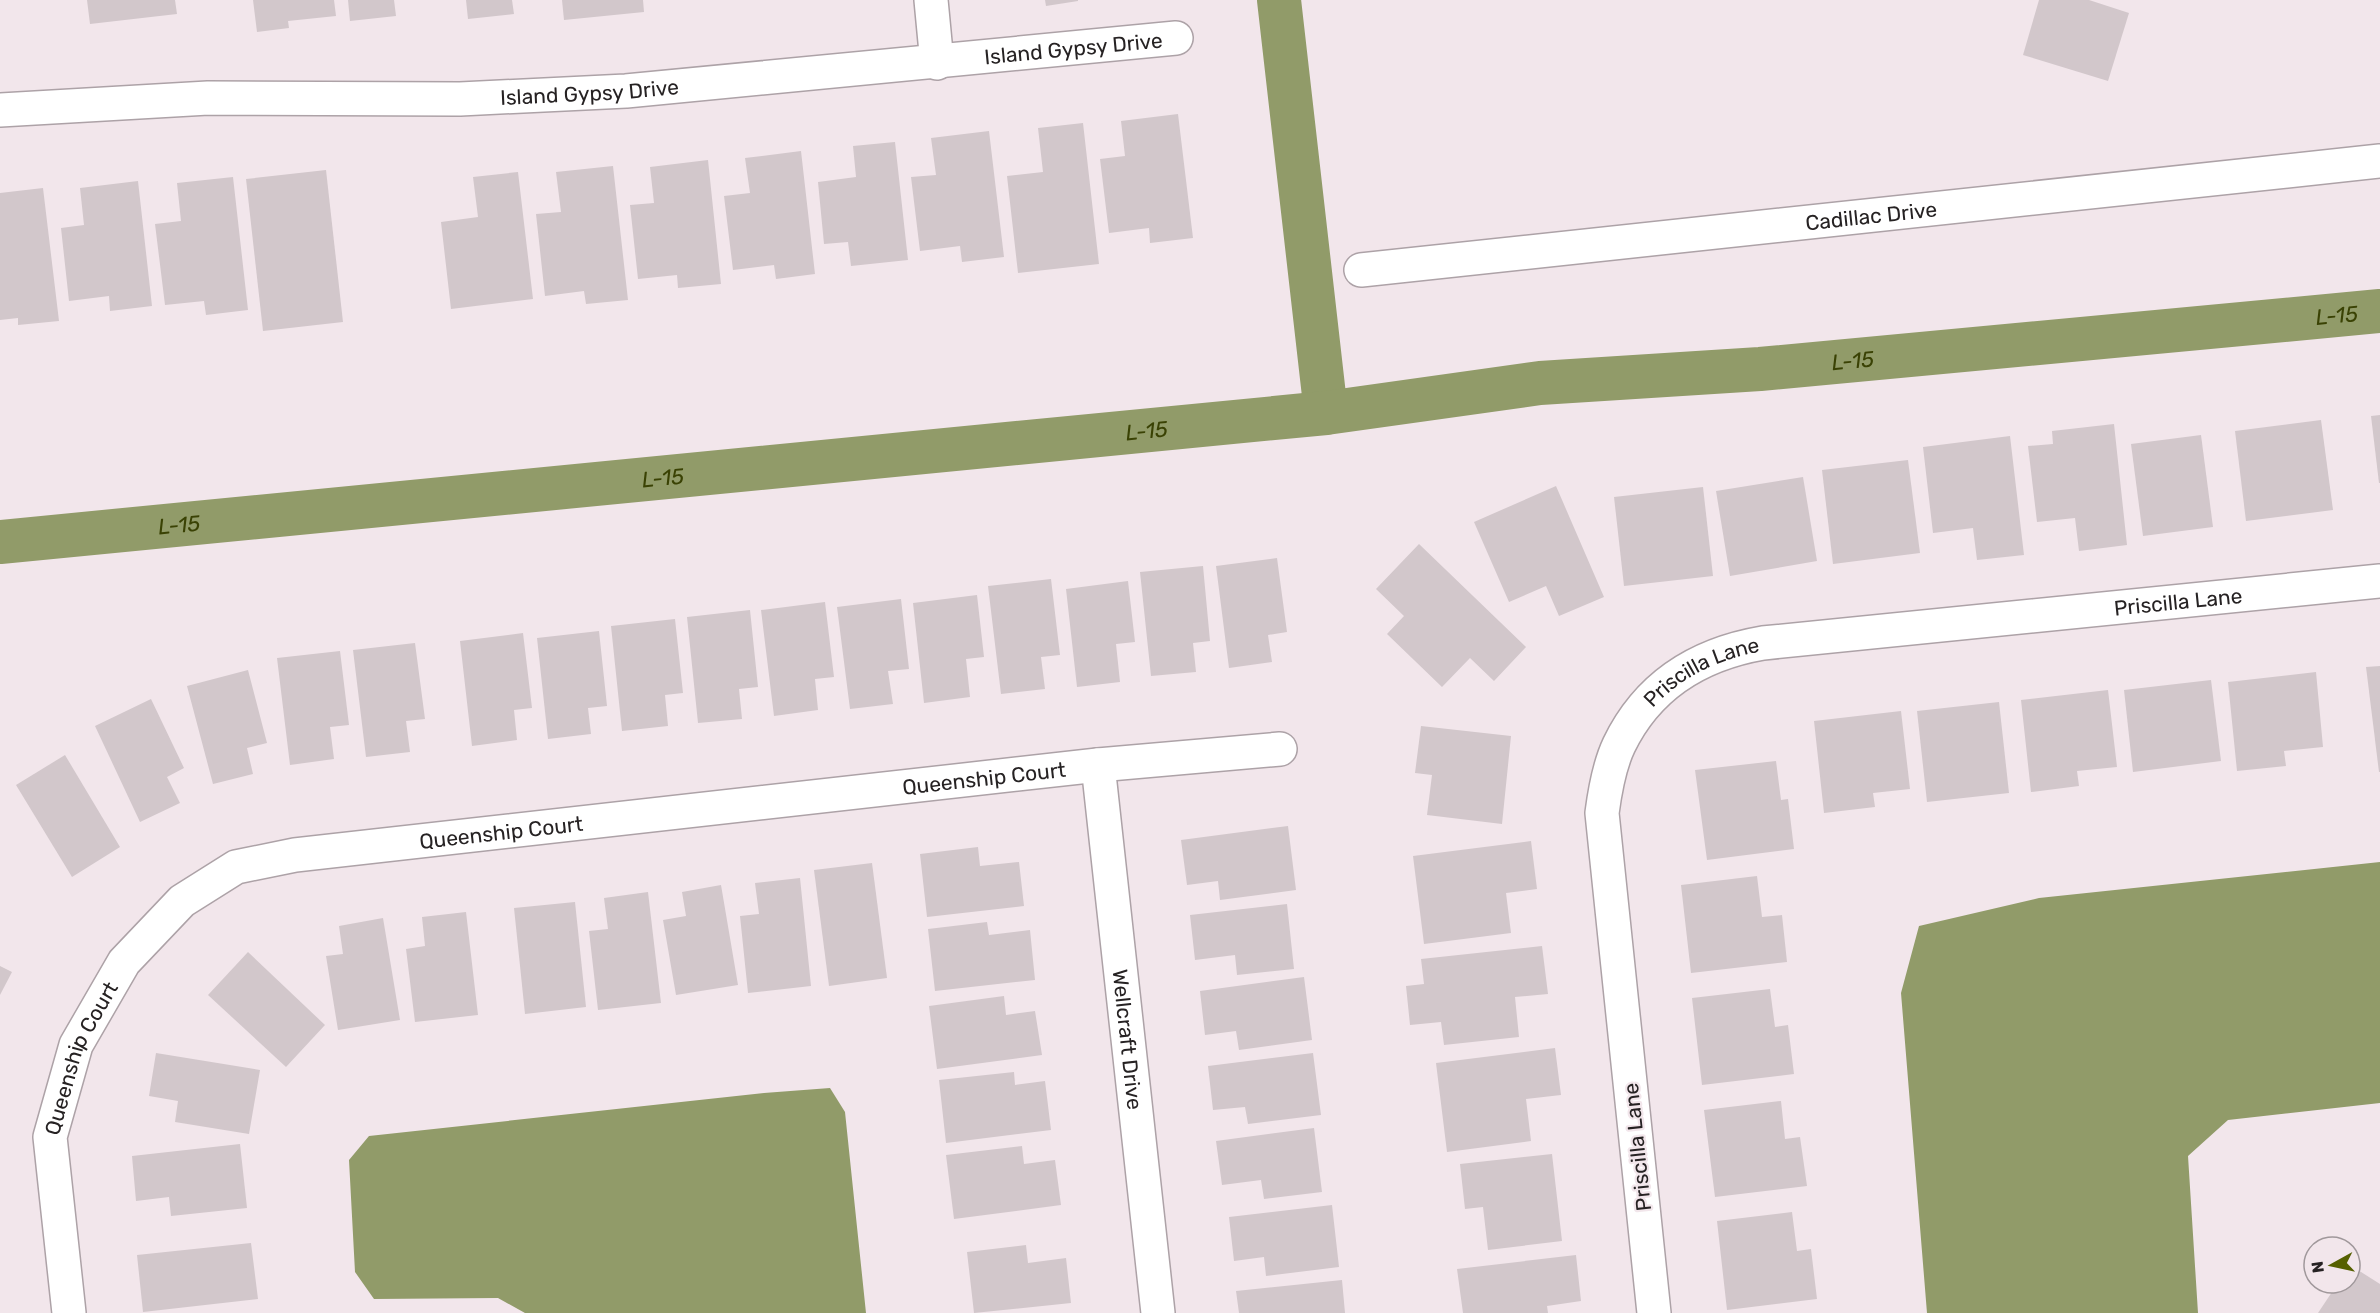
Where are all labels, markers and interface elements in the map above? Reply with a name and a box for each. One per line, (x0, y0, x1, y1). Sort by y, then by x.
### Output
street label: Island Gypsy Drive (983, 27, 1164, 69)
street label: Island Gypsy Drive (499, 73, 680, 110)
street label: Cadillac Drive (1804, 196, 1938, 235)
water label: L-15 (2314, 300, 2359, 330)
water label: L-15 (1830, 345, 1875, 376)
water label: L-15 (1124, 415, 1169, 446)
water label: L-15 (640, 462, 685, 493)
water label: L-15 (157, 509, 202, 540)
street label: Priscilla Lane (2113, 582, 2243, 620)
street label: Priscilla Lane (1638, 632, 1761, 711)
street label: Queenship Court (901, 756, 1067, 799)
street label: Queenship Court (418, 810, 584, 853)
street label: Wellcraft Drive (1108, 968, 1148, 1111)
street label: Queenship Court (39, 977, 123, 1138)
street label: Priscilla Lane (1618, 1082, 1656, 1212)
north arrow (2302, 1235, 2362, 1295)
text: N (2307, 1260, 2328, 1274)

